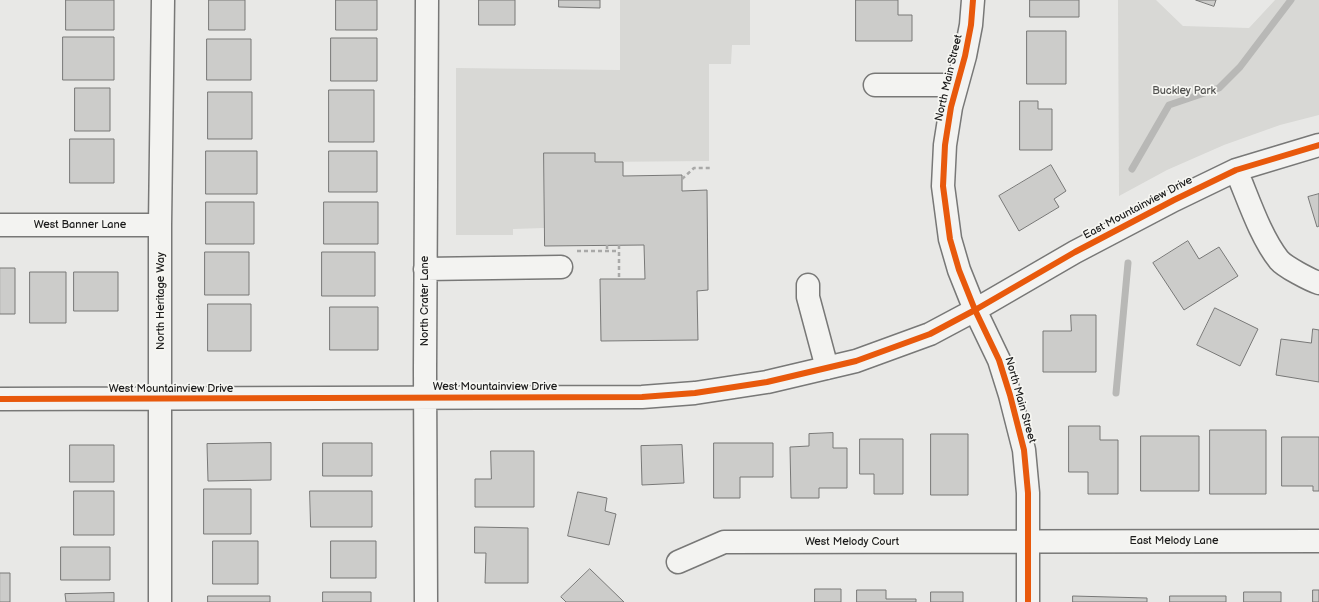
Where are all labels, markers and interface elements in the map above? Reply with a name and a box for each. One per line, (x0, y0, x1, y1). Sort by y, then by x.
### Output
street label: North Main Street (933, 33, 965, 123)
park label: Buckley Park (1152, 84, 1216, 98)
street label: East Mountainview Drive (1081, 174, 1195, 242)
street label: West Banner Lane (34, 218, 126, 232)
street label: North Heritage Way (154, 252, 168, 350)
street label: North Crater Lane (418, 256, 432, 346)
street label: North Main Street (1001, 356, 1039, 444)
street label: West Mountainview Drive (433, 380, 557, 394)
street label: West Mountainview Drive (109, 382, 233, 396)
street label: East Melody Lane (1129, 534, 1219, 548)
street label: West Melody Court (805, 535, 899, 549)

